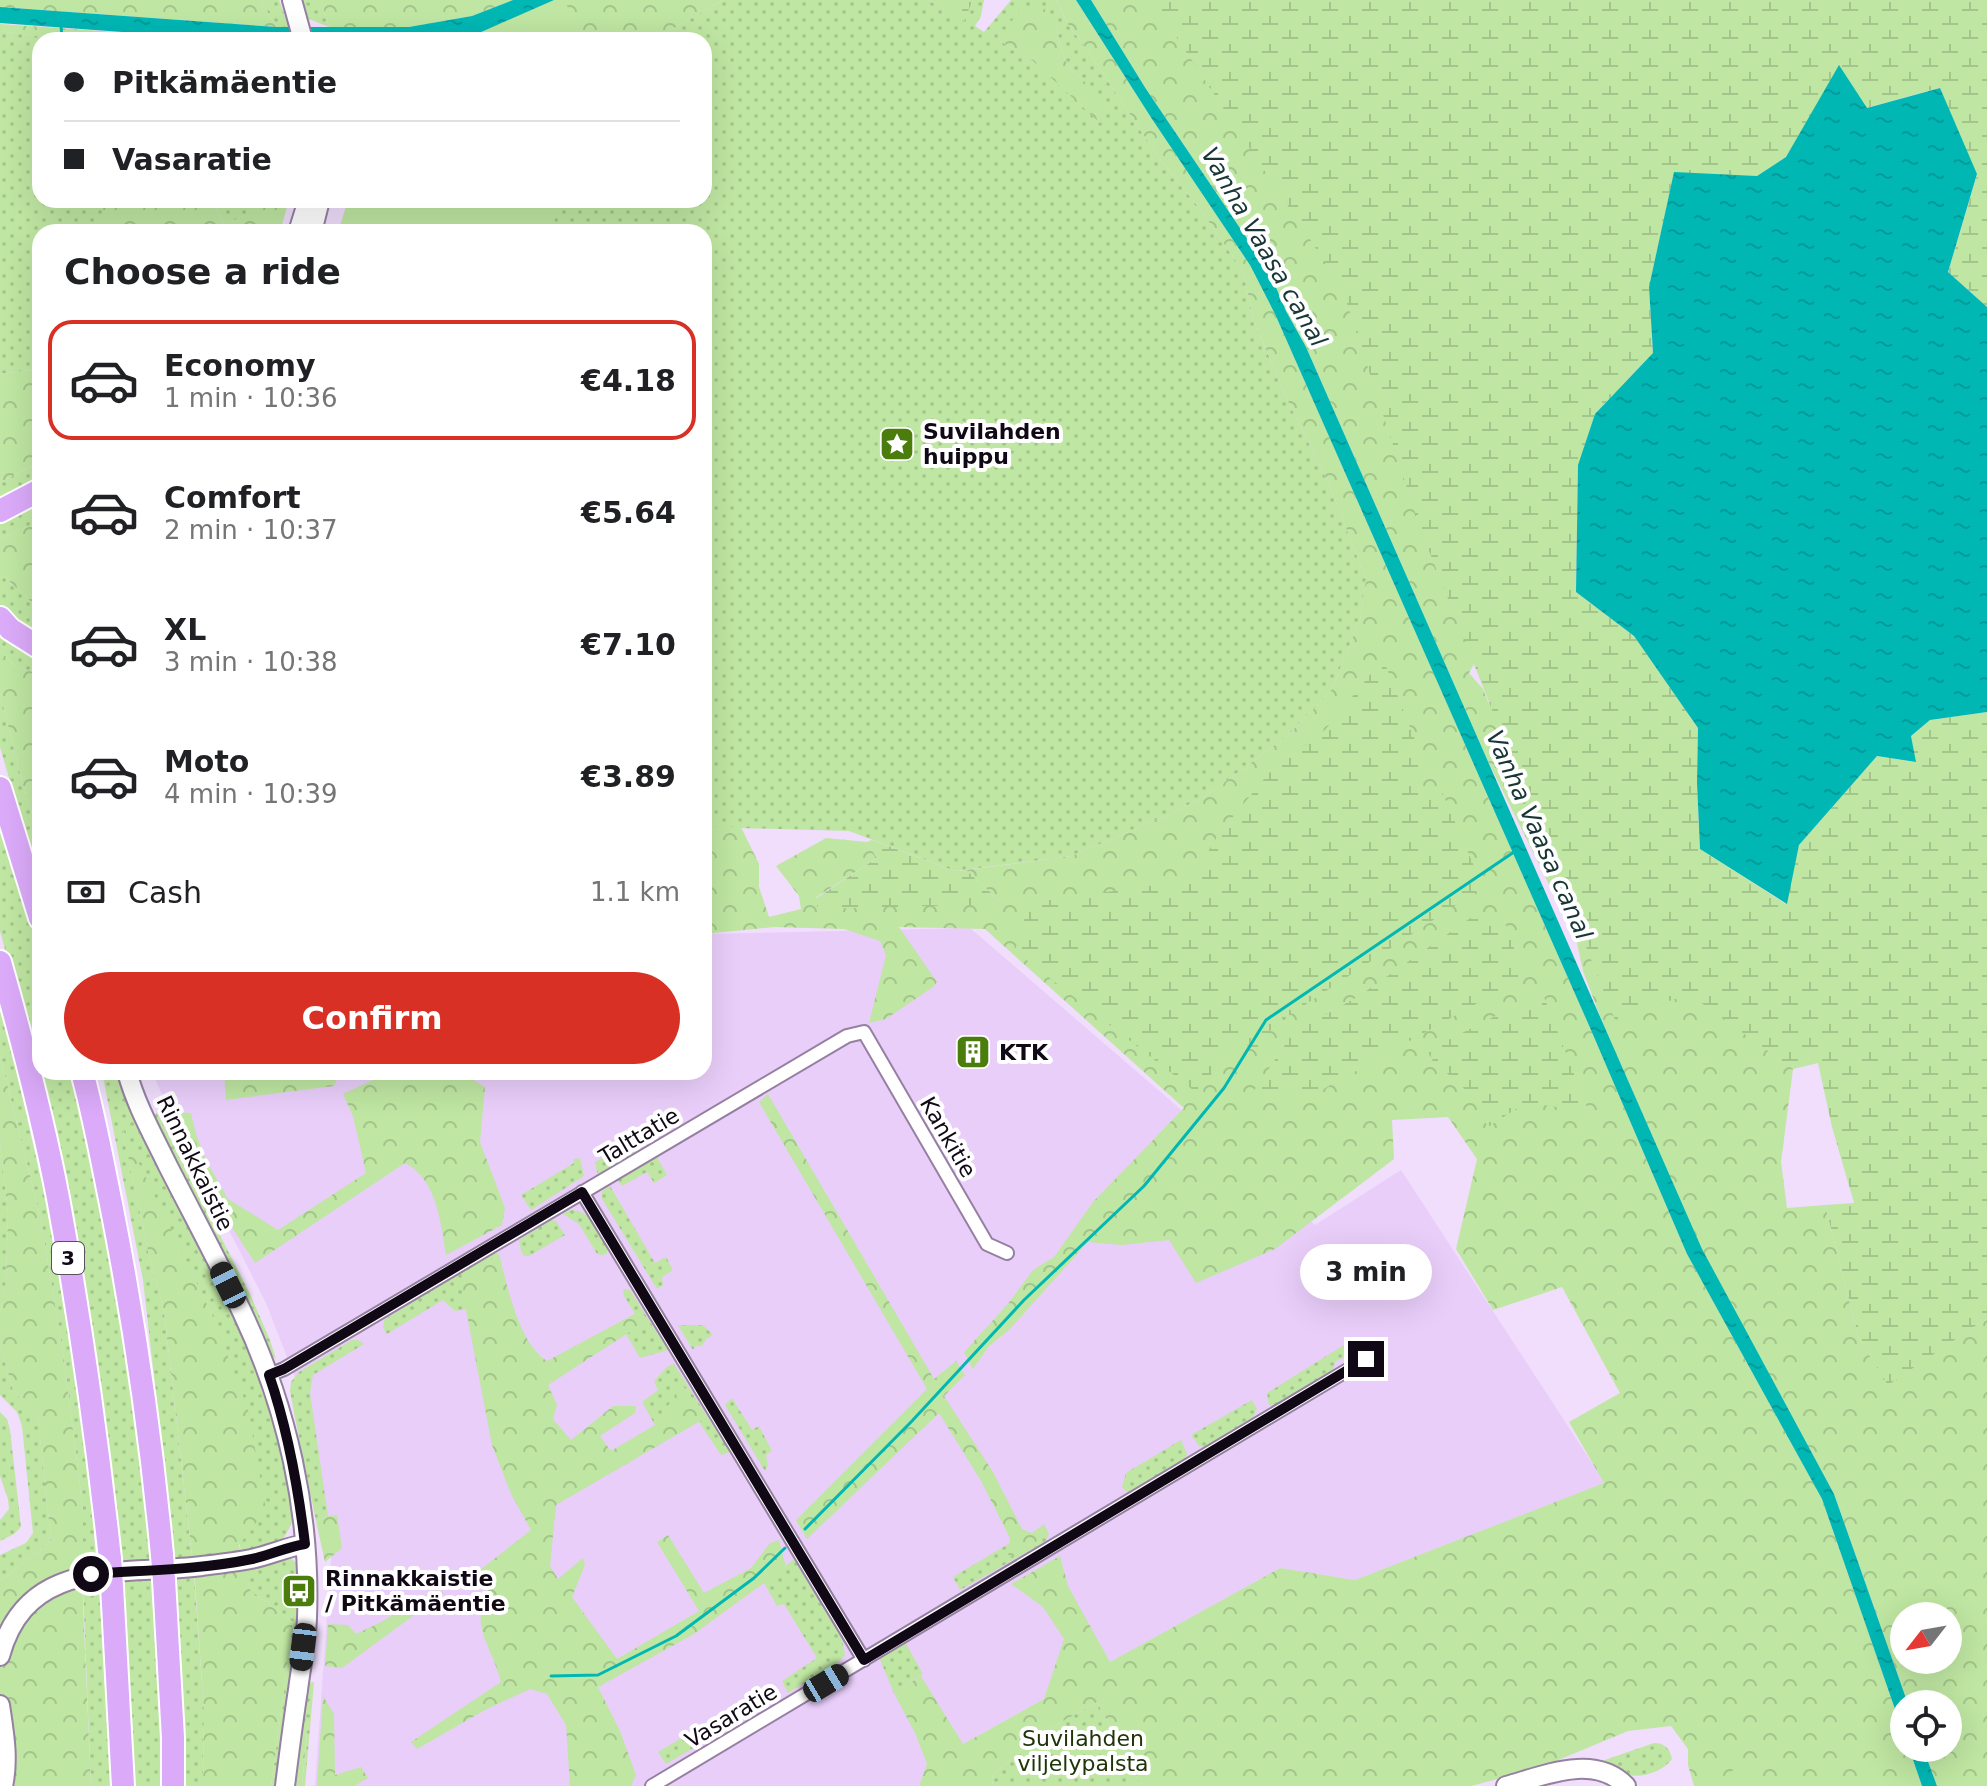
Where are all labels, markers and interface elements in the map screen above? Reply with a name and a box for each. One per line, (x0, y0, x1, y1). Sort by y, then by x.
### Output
text: Pitkämäentie (112, 65, 337, 100)
text: Vasaratie (112, 142, 272, 177)
water label: Vanha Vaasa canal (1195, 142, 1333, 352)
text: Choose a ride (64, 251, 341, 292)
icon: car (68, 344, 140, 416)
text: Economy (164, 348, 316, 383)
text: €4.18 (581, 363, 676, 398)
text: 1 min · 10:36 (164, 383, 338, 413)
place label: Suvilahden huippu (923, 419, 1061, 469)
place icon: Suvilahden huippu (878, 425, 916, 463)
icon: car (68, 476, 140, 548)
text: Comfort (164, 480, 301, 515)
text: €5.64 (581, 495, 676, 530)
text: 2 min · 10:37 (164, 515, 338, 545)
icon: car (68, 608, 140, 680)
text: XL (164, 612, 206, 647)
text: €7.10 (581, 627, 676, 662)
text: 3 min · 10:38 (164, 647, 338, 677)
water label: Vanha Vaasa canal (1480, 726, 1598, 944)
icon: car (68, 740, 140, 812)
text: Moto (164, 744, 249, 779)
text: €3.89 (581, 759, 676, 794)
text: 4 min · 10:39 (164, 779, 338, 809)
icon: cash (64, 870, 108, 914)
text: Cash (128, 875, 202, 910)
text: 1.1 km (590, 877, 680, 907)
button: Confirm (64, 972, 680, 1064)
building icon: KTK (954, 1033, 992, 1071)
place label: KTK (999, 1040, 1049, 1065)
street label: Rinnakkaistie (152, 1091, 238, 1235)
street label: Kankitie (915, 1092, 981, 1182)
street label: Talttatie (594, 1103, 683, 1170)
road number: 3 (52, 1242, 84, 1274)
callout: 3 min (1300, 1243, 1432, 1299)
text: 3 min (1325, 1257, 1407, 1287)
car (207, 1258, 249, 1312)
route end (1348, 1341, 1384, 1377)
route start (73, 1556, 109, 1592)
place label: Rinnakkaistie / Pitkämäentie (325, 1566, 506, 1616)
bus stop icon: Rinnakkaistie / Pitkämäentie (280, 1572, 318, 1610)
north arrow (1890, 1602, 1962, 1674)
map controls (1890, 1602, 1962, 1762)
car (288, 1622, 318, 1672)
car (799, 1660, 853, 1706)
street label: Vasaratie (681, 1679, 781, 1753)
button: locate (1890, 1690, 1962, 1762)
park label: Suvilahden viljelypalsta (1017, 1726, 1149, 1776)

